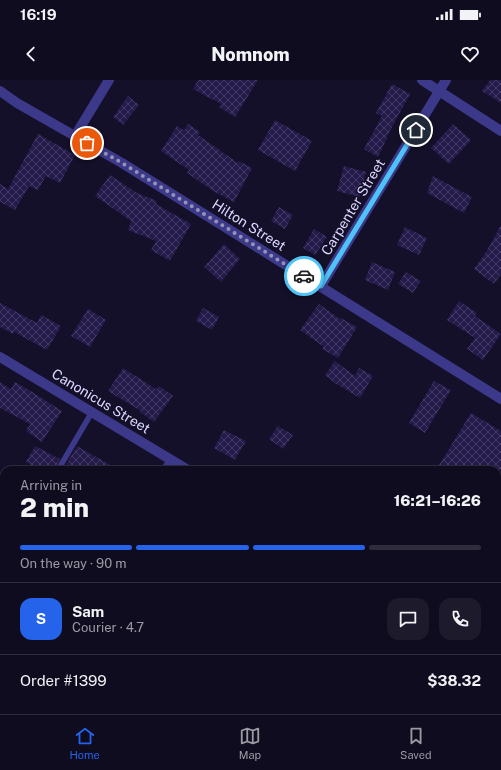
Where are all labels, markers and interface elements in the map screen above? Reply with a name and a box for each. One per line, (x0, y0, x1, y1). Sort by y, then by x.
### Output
text: 16:19 (20, 6, 57, 23)
icon: back (20, 43, 42, 65)
icon: heart (459, 43, 481, 65)
text: Nomnom (211, 44, 290, 65)
pin (399, 113, 433, 147)
icon: home (405, 119, 427, 141)
pin (70, 126, 104, 160)
icon: bag (76, 132, 98, 154)
street label: Carpenter Street (318, 156, 388, 258)
street label: Hilton Street (209, 196, 289, 254)
courier (284, 256, 324, 296)
icon: car (293, 265, 315, 287)
street label: Canonicus Street (49, 365, 153, 437)
text: Arriving in (20, 478, 82, 493)
text: 2 min (20, 492, 89, 523)
text: 16:21–16:26 (394, 492, 481, 509)
text: On the way · 90 m (20, 556, 127, 571)
button: chat (387, 598, 429, 640)
button: phone (439, 598, 481, 640)
text: Sam (72, 603, 104, 620)
text: S (36, 610, 46, 627)
text: Courier · 4.7 (72, 620, 144, 635)
text: Order #1399 (20, 672, 107, 689)
text: $38.32 (427, 672, 481, 689)
tab: Home (69, 725, 100, 761)
tab: Map (239, 725, 261, 761)
tab: Saved (400, 725, 432, 761)

